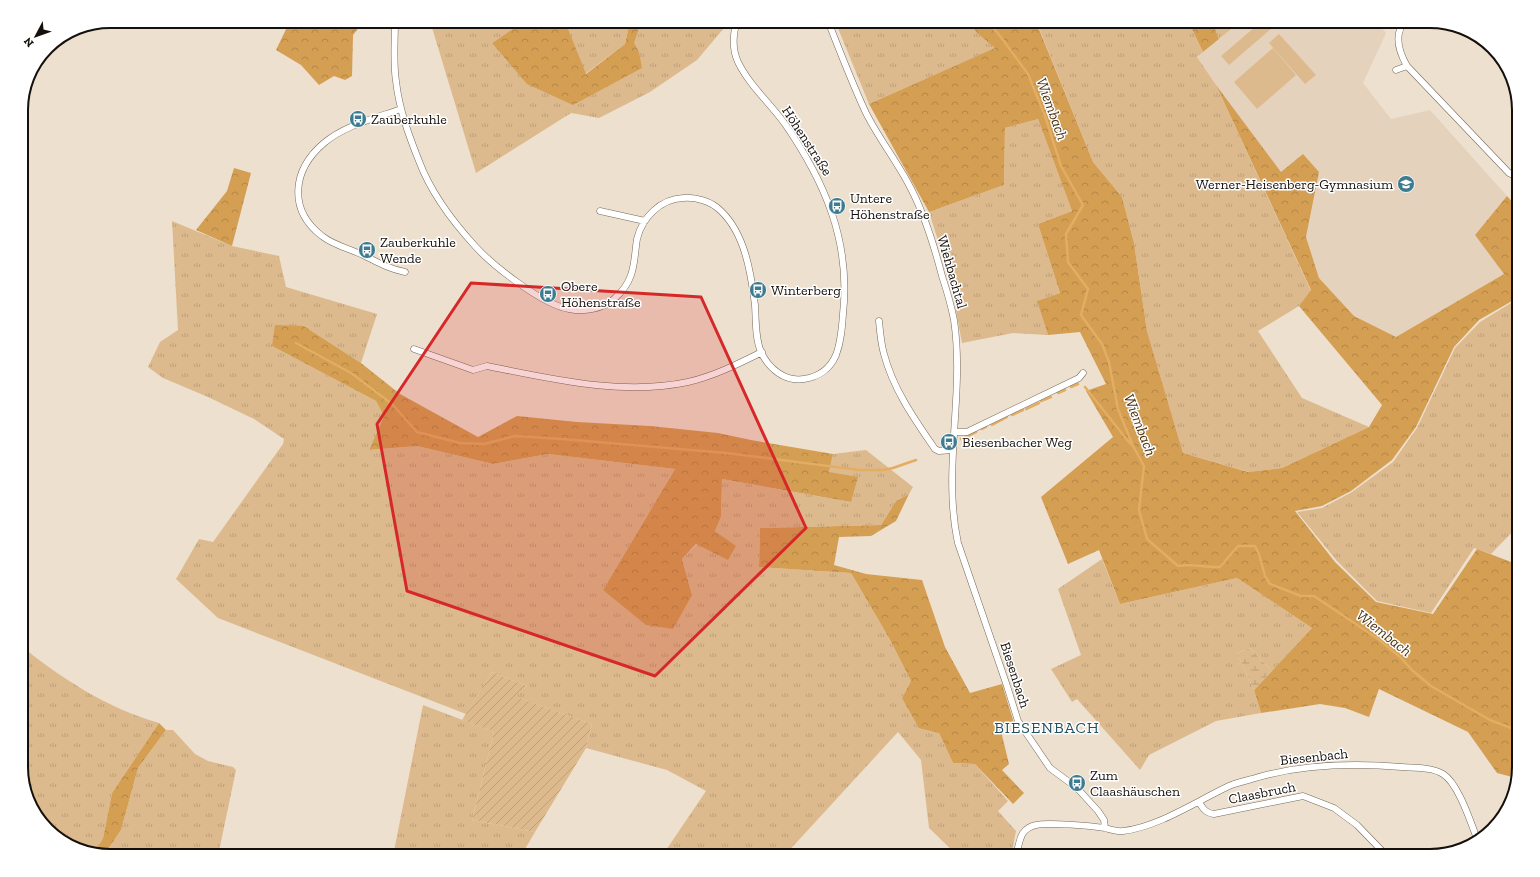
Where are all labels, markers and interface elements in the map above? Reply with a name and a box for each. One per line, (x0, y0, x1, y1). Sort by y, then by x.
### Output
north arrow (16, 16, 56, 56)
text: N (21, 34, 36, 50)
water label: Wiembach (1032, 75, 1072, 143)
street label: Höhenstraße (778, 103, 836, 179)
bus stop icon: Zauberkuhle (348, 109, 368, 129)
place label: Zauberkuhle (371, 111, 447, 128)
school or university icon: Werner-Heisenberg-Gymnasium (1396, 174, 1416, 194)
place label: Werner-Heisenberg-Gymnasium (1196, 176, 1393, 193)
place label: Untere Höhenstraße (850, 190, 930, 223)
bus stop icon: Untere Höhenstraße (827, 196, 847, 216)
street label: Wiehbachtal (933, 233, 971, 311)
place label: Zauberkuhle Wende (380, 234, 456, 267)
bus stop icon: Zauberkuhle Wende (357, 240, 377, 260)
place label: Obere Höhenstraße (561, 278, 641, 311)
bus stop icon: Winterberg (748, 280, 768, 300)
place label: Winterberg (771, 282, 841, 299)
bus stop icon: Obere Höhenstraße (538, 284, 558, 304)
water label: Wiembach (1120, 391, 1160, 459)
bus stop icon: Biesenbacher Weg (939, 432, 959, 452)
place label: Biesenbacher Weg (962, 434, 1072, 451)
water label: Wiembach (1353, 606, 1415, 660)
street label: Biesenbach (996, 640, 1034, 710)
district label: BIESENBACH (994, 718, 1100, 737)
street label: Biesenbach (1279, 745, 1349, 769)
place label: Zum Claashäuschen (1090, 767, 1180, 800)
bus stop icon: Zum Claashäuschen (1067, 773, 1087, 793)
street label: Claasbruch (1227, 778, 1297, 808)

